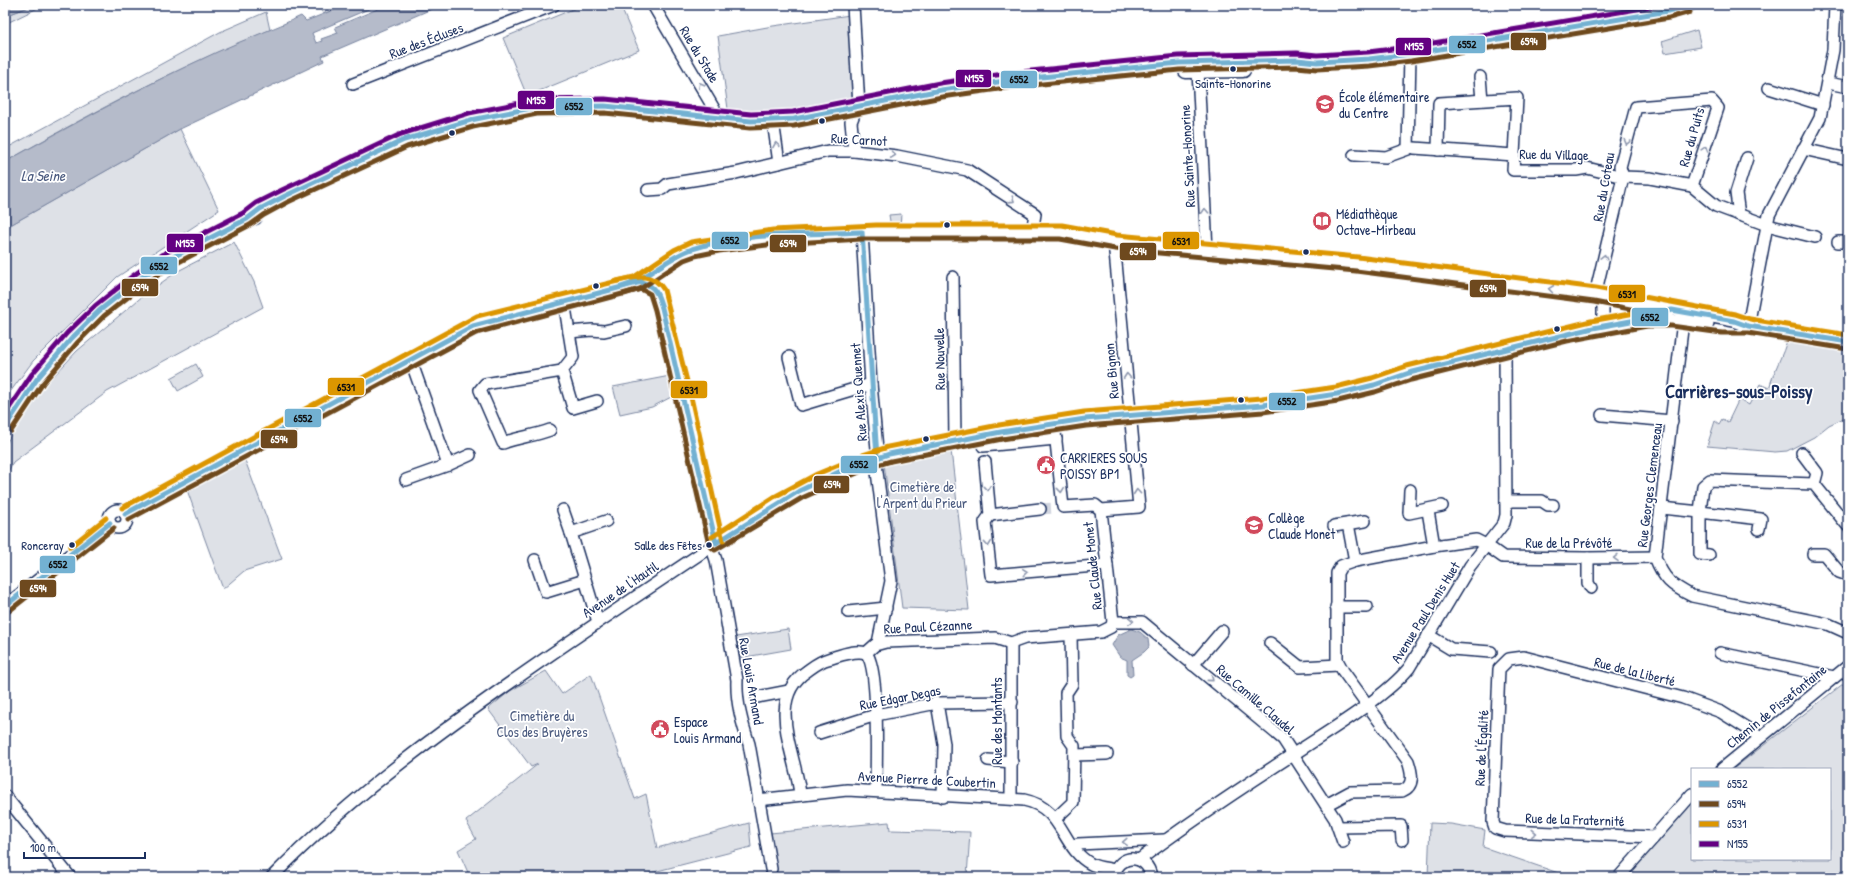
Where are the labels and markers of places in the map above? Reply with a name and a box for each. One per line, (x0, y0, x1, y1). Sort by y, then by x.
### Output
marker: Sainte-Honorine (1228, 64, 1238, 74)
place label: Sainte-Honorine (1195, 74, 1271, 92)
place label: École élémentaire du Centre (1339, 87, 1430, 122)
school or university icon: École élémentaire du Centre (1314, 93, 1336, 115)
unlabelled marker (817, 116, 827, 126)
unlabelled marker (447, 128, 457, 138)
place label: Médiathèque Octave-Mirbeau (1336, 204, 1416, 239)
library icon: Médiathèque Octave-Mirbeau (1311, 210, 1333, 232)
unlabelled marker (942, 220, 952, 230)
unlabelled marker (1301, 247, 1311, 257)
unlabelled marker (591, 281, 601, 291)
unlabelled marker (1552, 324, 1562, 334)
unlabelled marker (1236, 395, 1246, 405)
unlabelled marker (921, 434, 931, 444)
place label: CARRIERES SOUS POISSY BP1 (1060, 448, 1148, 483)
public building icon: CARRIERES SOUS POISSY BP1 (1035, 454, 1057, 476)
place label: Collège Claude Monet (1268, 508, 1336, 543)
school or university icon: Collège Claude Monet (1243, 514, 1265, 536)
place label: Ronceray (21, 536, 64, 554)
place label: Salle des Fêtes (634, 536, 702, 554)
marker: Ronceray (67, 540, 77, 550)
marker: Salle des Fêtes (704, 540, 714, 550)
place label: Espace Louis Armand (674, 712, 742, 747)
public building icon: Espace Louis Armand (649, 718, 671, 740)

